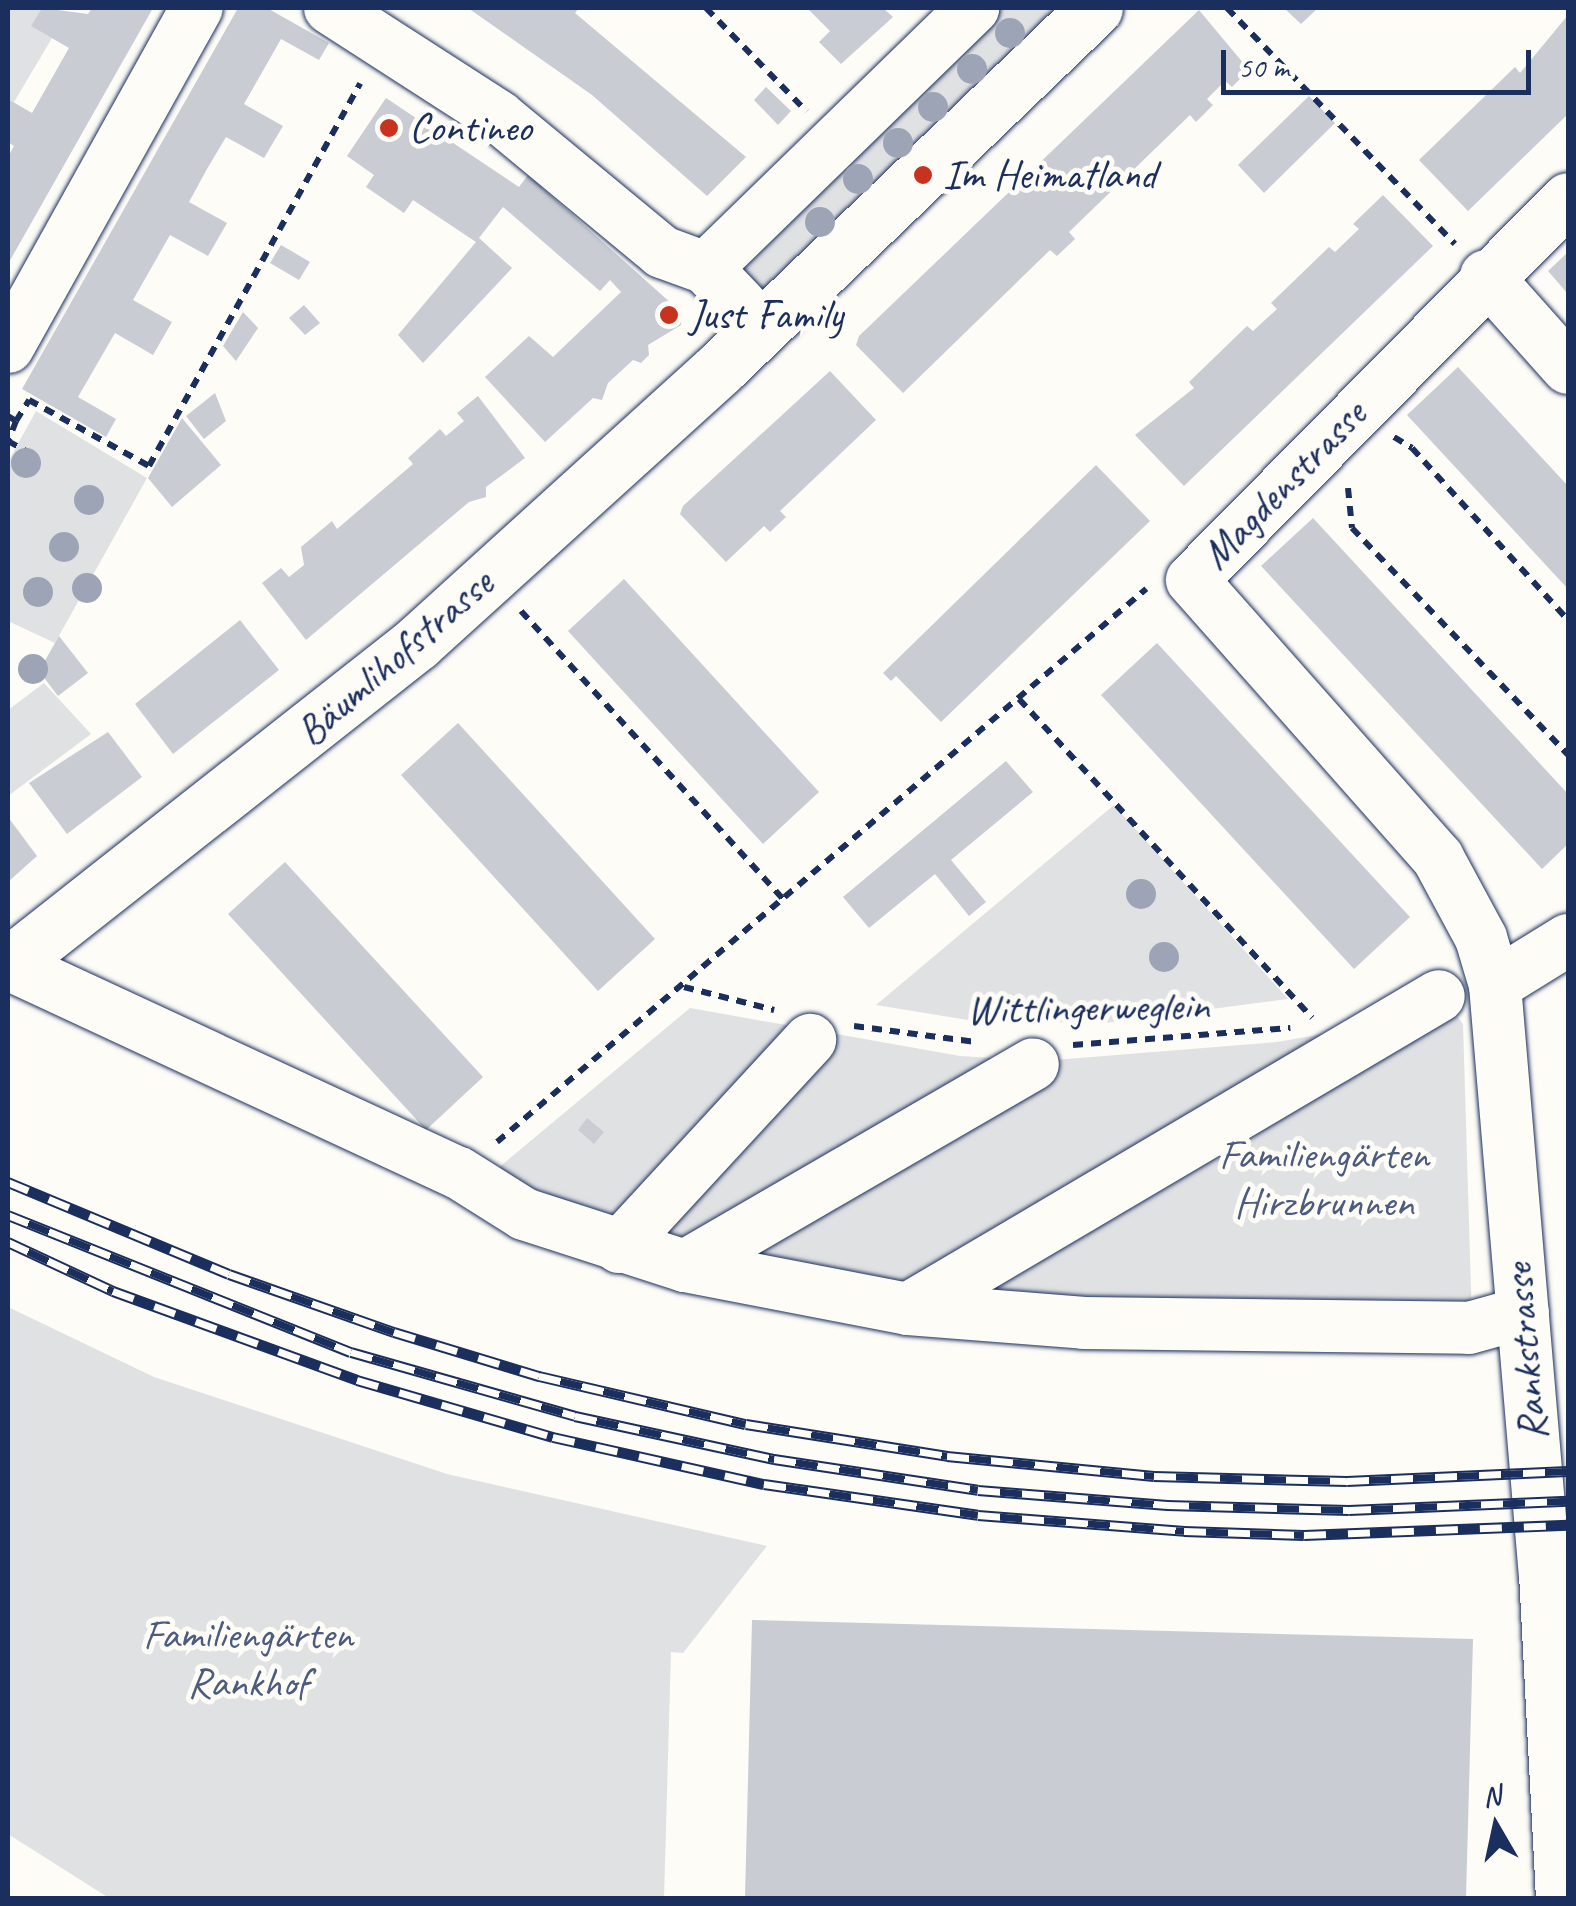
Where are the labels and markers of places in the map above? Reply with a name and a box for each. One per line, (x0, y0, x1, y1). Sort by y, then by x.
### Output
place label: Contineo (409, 103, 532, 153)
marker: Contineo (378, 117, 400, 139)
place label: Im Heimatland (943, 150, 1154, 200)
marker: Im Heimatland (912, 164, 934, 186)
place label: Just Family (689, 290, 844, 340)
marker: Just Family (658, 304, 680, 326)

